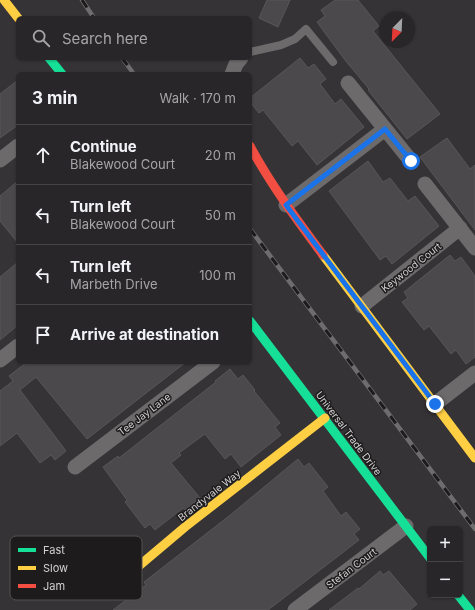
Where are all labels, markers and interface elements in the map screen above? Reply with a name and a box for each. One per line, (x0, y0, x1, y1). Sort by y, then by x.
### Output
north arrow (379, 12, 415, 48)
search box (16, 16, 252, 60)
icon: search (30, 27, 52, 49)
text: Search here (62, 29, 148, 48)
text: 3 min (32, 88, 78, 108)
text: Walk · 170 m (160, 90, 236, 106)
text: Continue (70, 137, 137, 156)
icon: ahead (32, 144, 54, 166)
text: 20 m (205, 147, 236, 163)
route start (402, 152, 420, 170)
text: Blakewood Court (70, 156, 175, 172)
text: Turn left (70, 197, 131, 216)
icon: left (32, 204, 54, 226)
text: 50 m (205, 207, 236, 223)
text: Blakewood Court (70, 216, 175, 232)
street label: Keywood Court (379, 239, 444, 294)
text: Turn left (70, 257, 131, 276)
icon: left (32, 264, 54, 286)
text: 100 m (199, 267, 236, 283)
text: Marbeth Drive (70, 276, 158, 292)
icon: arrive (32, 324, 54, 346)
text: Arrive at destination (70, 325, 219, 344)
street label: Universal Trade Drive (314, 389, 385, 477)
street label: Tee Jay Lane (115, 390, 173, 438)
route end (426, 395, 444, 413)
street label: Brandyvale Way (175, 467, 243, 523)
map controls (427, 526, 463, 598)
button: + (427, 526, 463, 562)
legend (10, 536, 142, 600)
text: Fast (43, 543, 65, 557)
street label: Stefan Court (324, 545, 379, 591)
text: Slow (43, 561, 68, 575)
button: − (427, 562, 463, 598)
text: Jam (43, 579, 65, 593)

